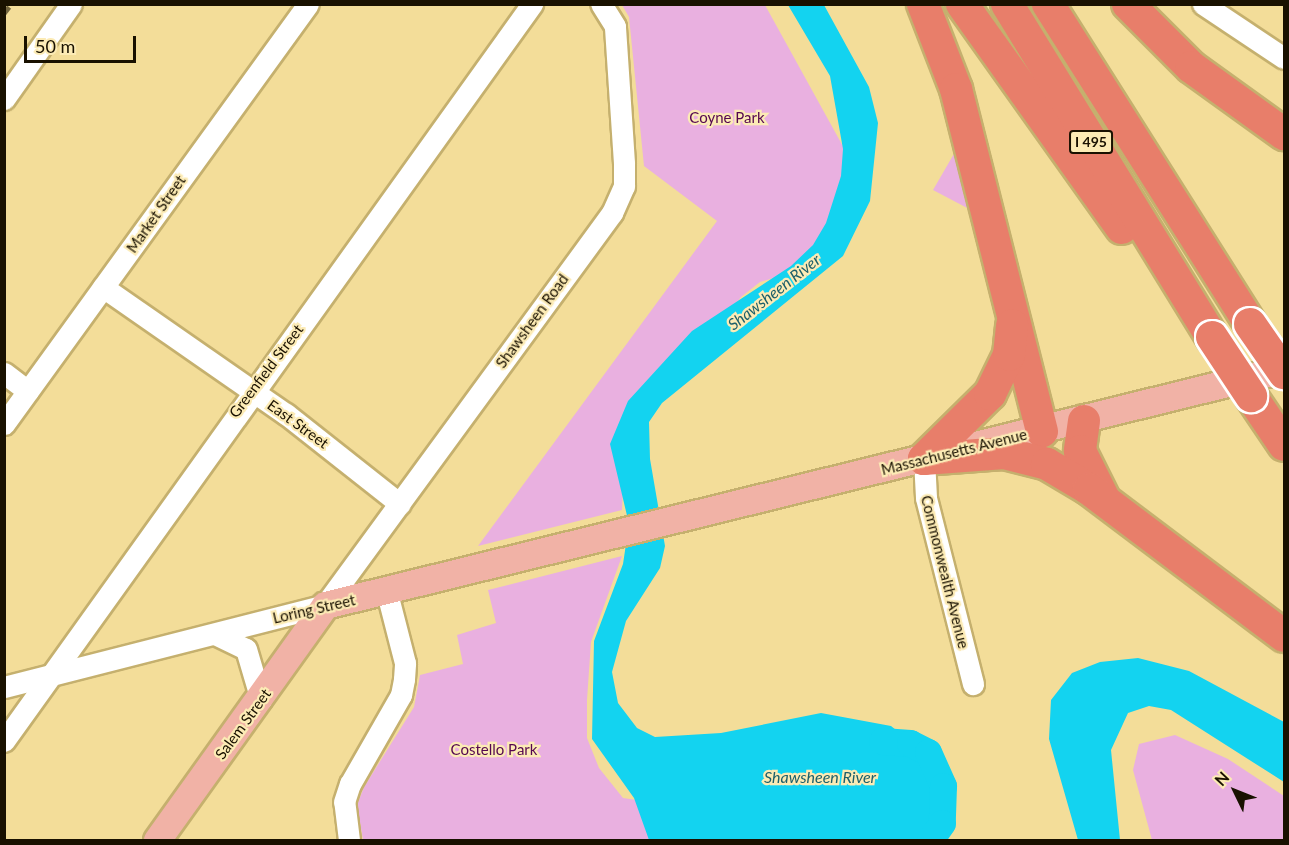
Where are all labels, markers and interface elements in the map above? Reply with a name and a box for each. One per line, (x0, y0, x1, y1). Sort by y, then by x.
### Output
scale bar (27, 24, 140, 62)
text: 50 m (35, 35, 75, 57)
park label: Coyne Park (689, 109, 765, 127)
road number: I 495 (1068, 131, 1114, 153)
street label: Market Street (123, 172, 189, 256)
water label: Shawsheen River (724, 250, 824, 334)
street label: Shawsheen Road (492, 271, 572, 371)
street label: Greenfield Street (225, 321, 307, 421)
street label: East Street (264, 396, 332, 452)
street label: Massachusetts Avenue (879, 425, 1029, 479)
street label: Commonwealth Avenue (917, 493, 973, 651)
street label: Loring Street (271, 591, 357, 627)
street label: Salem Street (211, 685, 275, 763)
park label: Costello Park (451, 741, 537, 759)
north arrow (1205, 761, 1265, 821)
water label: Shawsheen River (764, 767, 876, 787)
text: N (1210, 767, 1233, 789)

